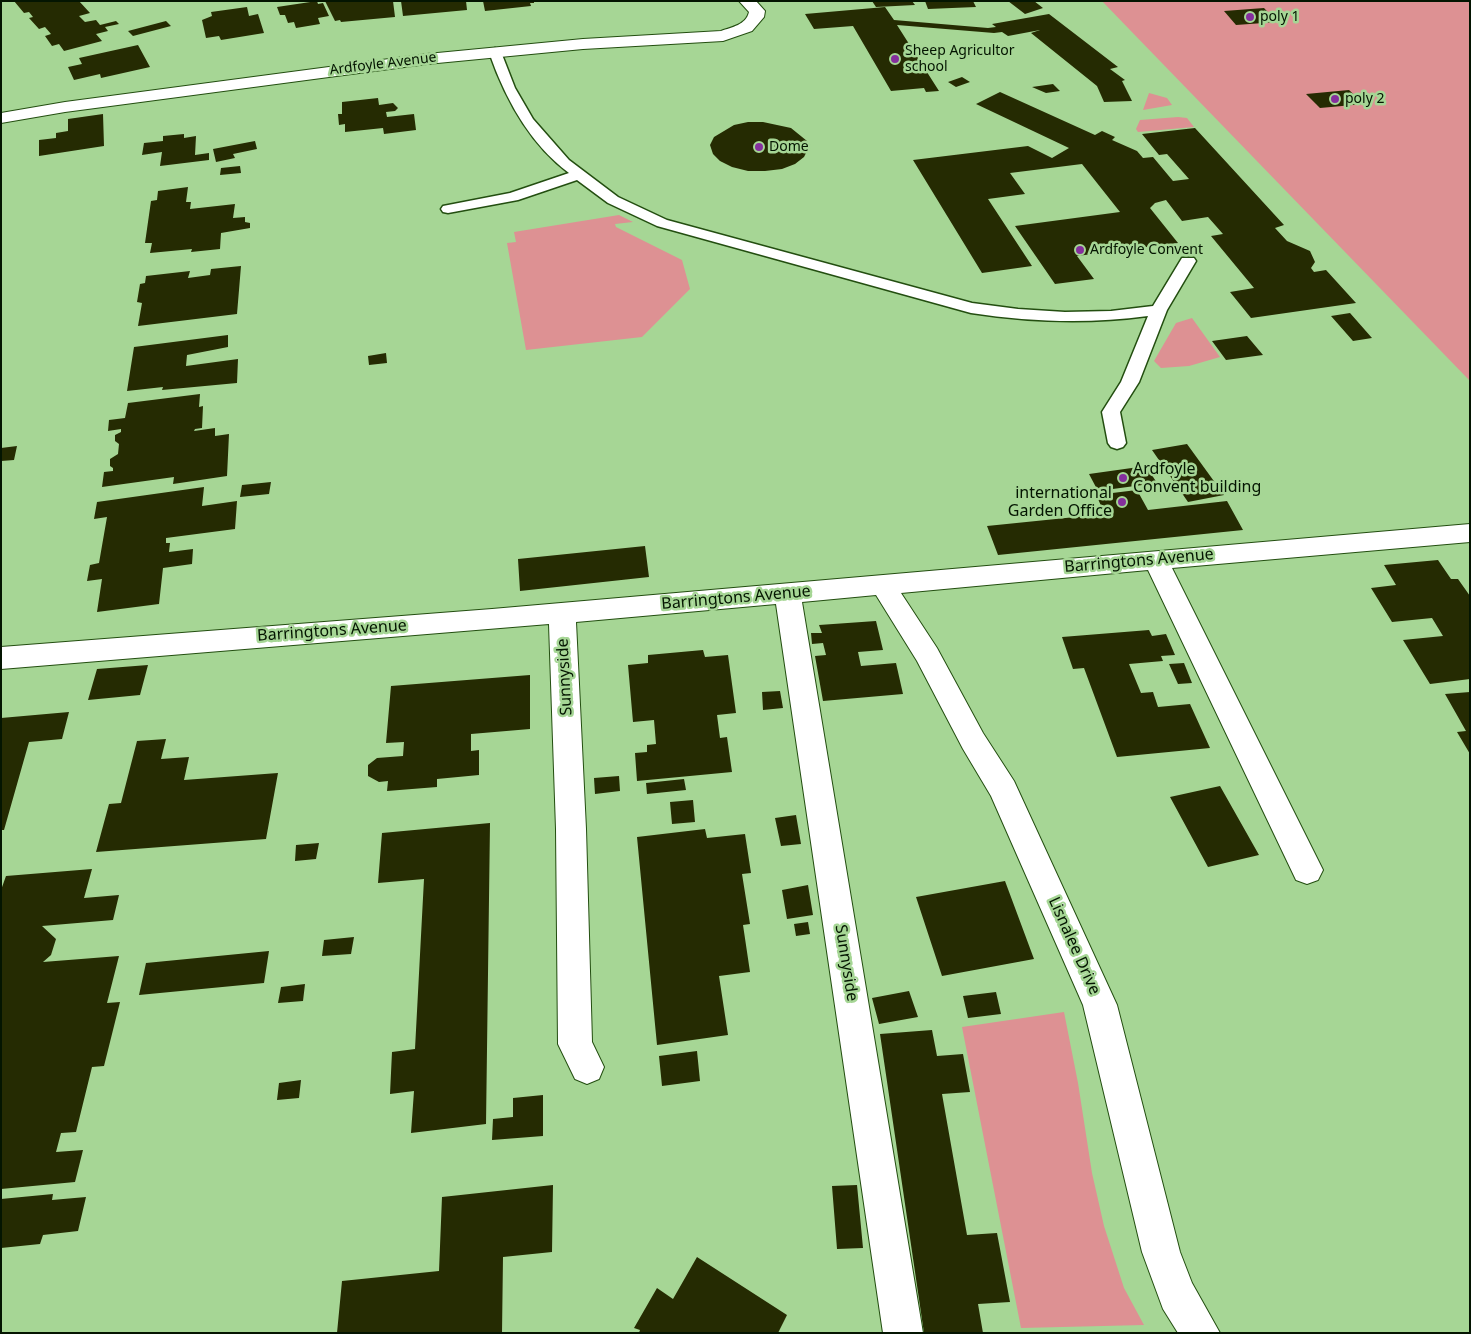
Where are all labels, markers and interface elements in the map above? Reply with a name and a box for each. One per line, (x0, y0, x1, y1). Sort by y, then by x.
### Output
place label: poly 1 (1260, 9, 1299, 25)
marker: poly 1 (1244, 11, 1256, 23)
place label: Sheep Agricultor school (905, 43, 1015, 75)
street label: Ardfoyle Avenue (329, 49, 437, 79)
marker: Sheep Agricultor school (889, 53, 901, 65)
place label: poly 2 (1345, 91, 1384, 107)
marker: poly 2 (1329, 93, 1341, 105)
place label: Dome (769, 139, 809, 155)
marker: Dome (753, 141, 765, 153)
place label: Ardfoyle Convent (1090, 242, 1203, 258)
marker: Ardfoyle Convent (1074, 244, 1086, 256)
place label: Ardfoyle Convent building (1133, 459, 1261, 497)
marker: Ardfoyle Convent building (1117, 472, 1129, 484)
place label: international Garden Office (1008, 483, 1112, 521)
marker: international Garden Office (1116, 496, 1128, 508)
street label: Barringtons Avenue (1064, 545, 1214, 577)
street label: Barringtons Avenue (661, 582, 811, 614)
street label: Barringtons Avenue (257, 616, 407, 646)
street label: Sunnyside (553, 638, 577, 716)
street label: Lisnalee Drive (1044, 894, 1104, 998)
street label: Sunnyside (830, 923, 862, 1003)

